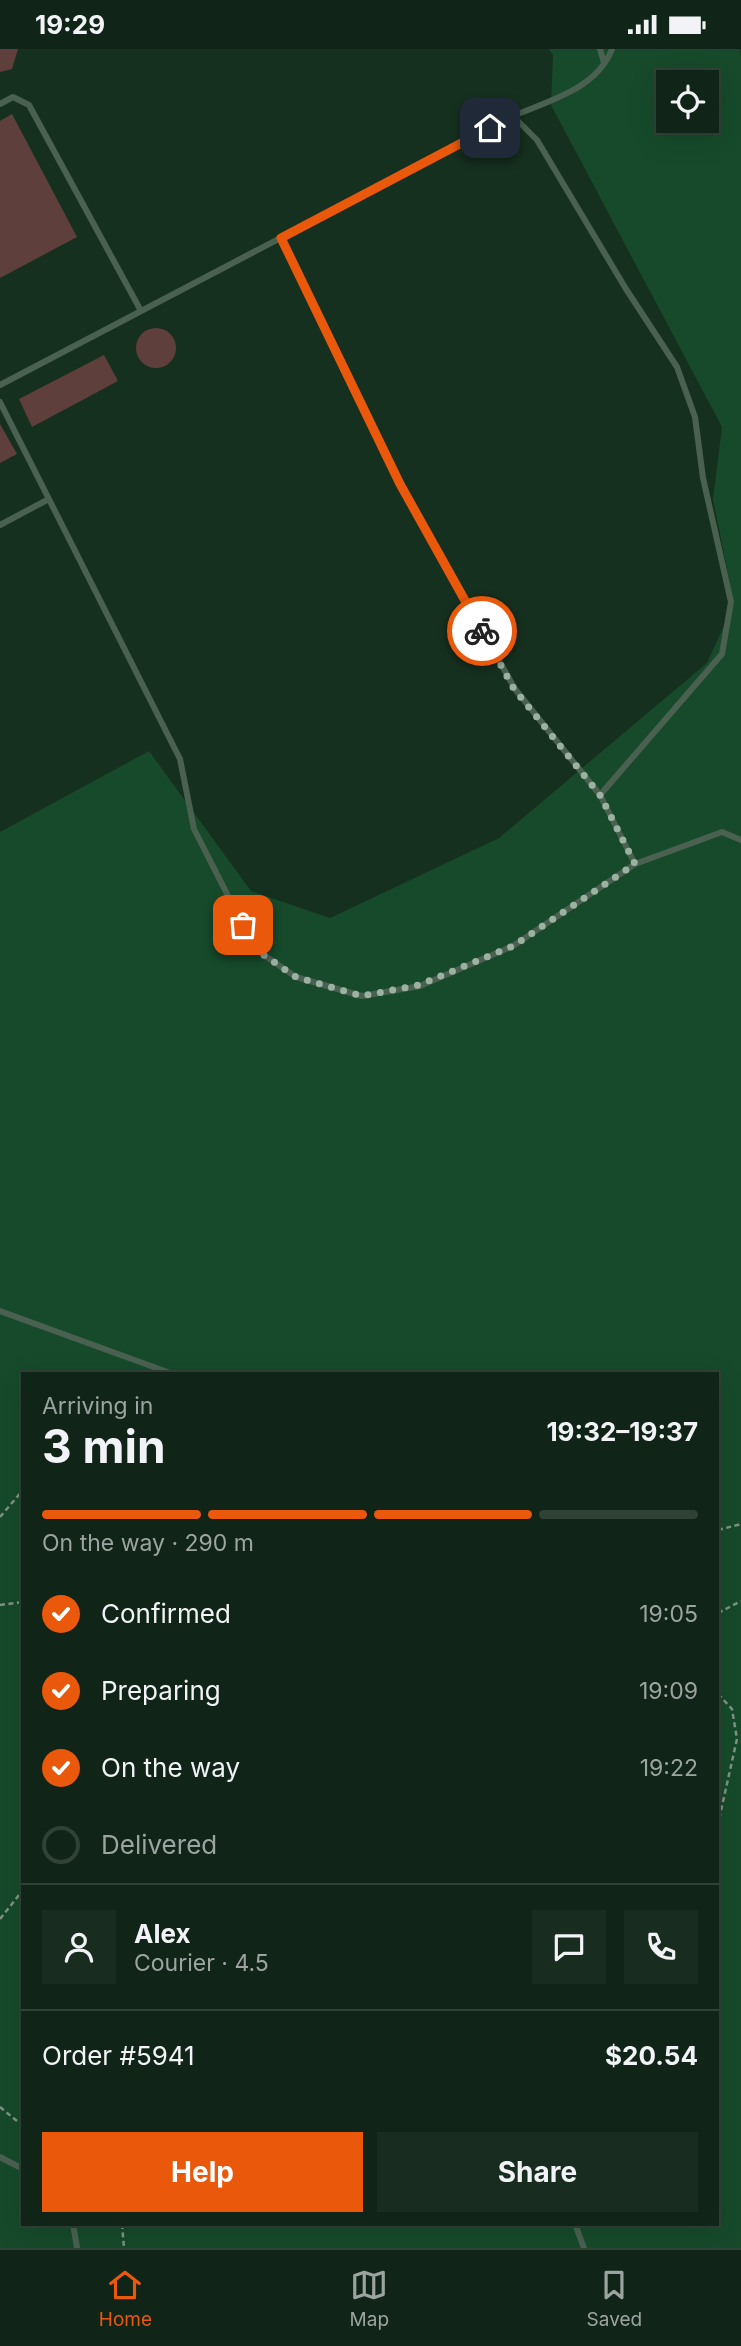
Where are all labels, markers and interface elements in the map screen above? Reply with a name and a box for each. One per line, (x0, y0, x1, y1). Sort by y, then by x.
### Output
text: 19:29 (35, 9, 105, 40)
map controls (656, 70, 719, 133)
button: locate (656, 70, 719, 133)
pin (460, 98, 520, 158)
icon: home (471, 109, 509, 147)
courier (447, 596, 517, 666)
icon: bike (463, 612, 501, 650)
pin (213, 895, 273, 955)
icon: bag (224, 906, 262, 944)
text: Arriving in (42, 1392, 153, 1420)
text: 19:32–19:37 (546, 1416, 698, 1447)
text: 3 min (42, 1418, 166, 1474)
text: On the way · 290 m (42, 1529, 254, 1557)
icon: check (42, 1595, 80, 1633)
text: Confirmed (101, 1598, 231, 1629)
text: 19:05 (639, 1600, 698, 1628)
icon: check (42, 1672, 80, 1710)
text: Preparing (101, 1675, 221, 1706)
text: 19:09 (639, 1677, 698, 1705)
icon: check (42, 1749, 80, 1787)
text: On the way (101, 1752, 240, 1783)
text: 19:22 (640, 1754, 698, 1782)
text: Delivered (101, 1829, 217, 1860)
button: person (42, 1910, 116, 1984)
button: chat (532, 1910, 606, 1984)
button: phone (624, 1910, 698, 1984)
text: Alex (134, 1918, 191, 1949)
text: Courier · 4.5 (134, 1949, 269, 1977)
text: Order #5941 (42, 2040, 195, 2071)
text: $20.54 (605, 2040, 698, 2071)
button: Help (42, 2132, 363, 2212)
button: Share (377, 2132, 698, 2212)
tab: Home (99, 2266, 152, 2331)
tab: Map (350, 2266, 389, 2331)
tab: Saved (587, 2266, 642, 2331)

